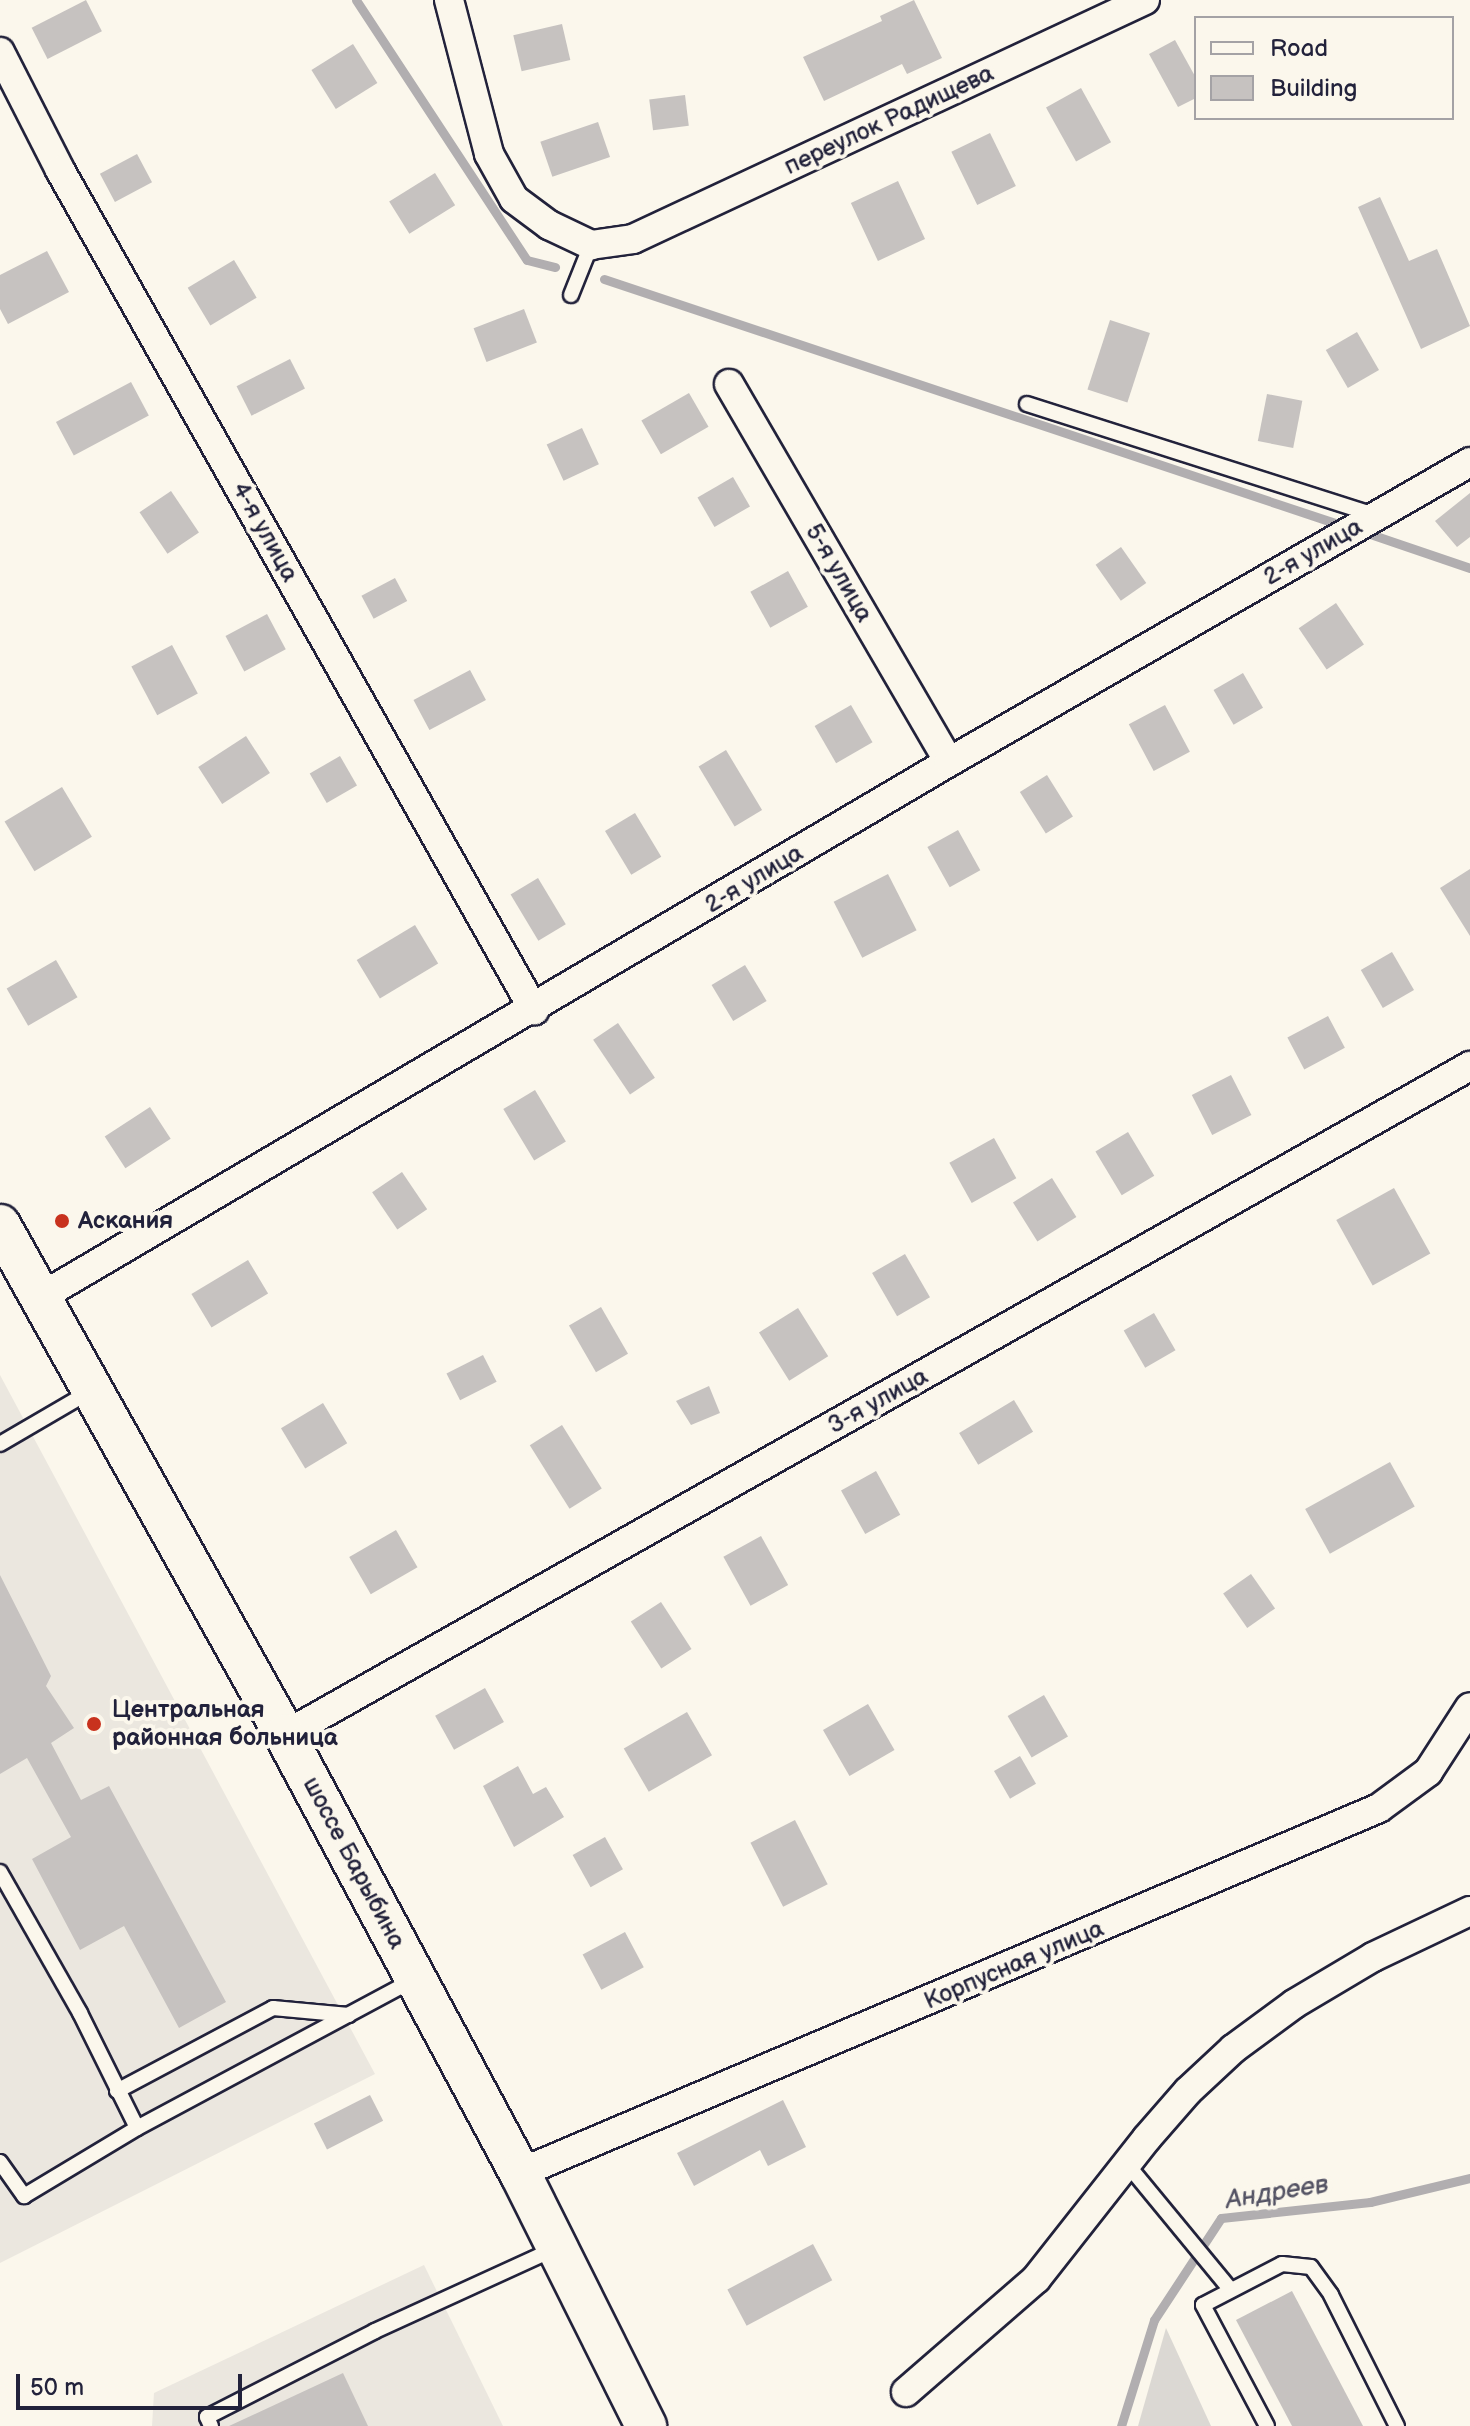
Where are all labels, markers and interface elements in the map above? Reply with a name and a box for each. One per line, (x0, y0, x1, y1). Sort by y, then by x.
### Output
legend (1194, 16, 1454, 120)
text: Road (1270, 34, 1328, 63)
street label: переулок Радищева (780, 59, 998, 181)
text: Building (1270, 74, 1357, 103)
street label: 4-я улица (226, 477, 304, 587)
street label: 2-я улица (1259, 512, 1367, 592)
street label: 5-я улица (799, 519, 879, 627)
street label: 2-я улица (700, 839, 808, 919)
place label: Аскания (78, 1207, 173, 1235)
marker: Аскания (53, 1212, 71, 1230)
street label: 3-я улица (823, 1362, 933, 1440)
place label: Центральная районная больница (112, 1696, 338, 1752)
marker: Центральная районная больница (83, 1713, 105, 1735)
street label: шоссе Барыбина (297, 1772, 411, 1954)
street label: Корпусная улица (920, 1914, 1108, 2016)
water label: Андреев (1223, 2169, 1331, 2217)
scale bar (20, 2358, 246, 2408)
text: 50 m (30, 2373, 84, 2402)

